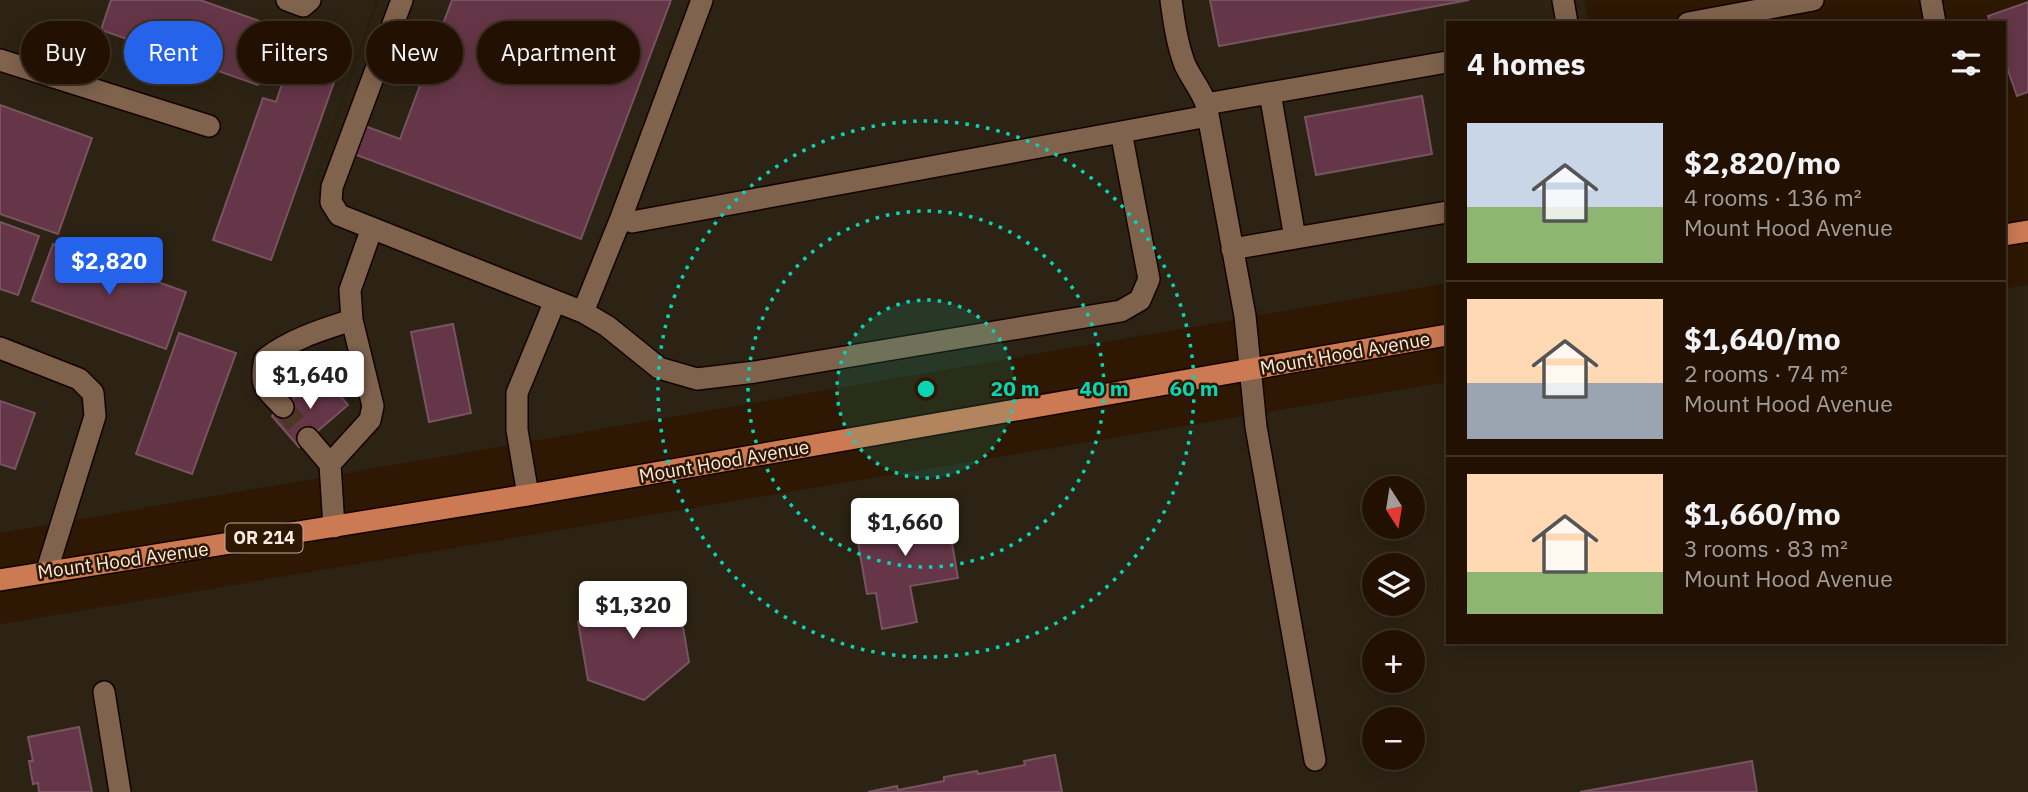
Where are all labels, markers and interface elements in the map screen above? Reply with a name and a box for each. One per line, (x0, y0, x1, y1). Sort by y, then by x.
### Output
chip: Buy (21, 21, 110, 84)
chip: Rent (124, 21, 223, 84)
chip: Filters (237, 21, 352, 84)
chip: New (366, 21, 463, 84)
chip: Apartment (477, 21, 640, 84)
text: 4 homes (1467, 44, 1586, 83)
icon: filters (1947, 44, 1985, 82)
text: $2,820/mo (1684, 143, 1841, 182)
icon: home (1523, 151, 1607, 235)
text: 4 rooms · 136 m² (1684, 182, 1862, 212)
text: Mount Hood Avenue (1684, 212, 1893, 242)
pin: $2,820 (52, 238, 166, 297)
text: $2,820 (71, 245, 147, 275)
text: $1,640/mo (1684, 319, 1841, 358)
street label: Mount Hood Avenue (1258, 326, 1432, 380)
icon: home (1523, 327, 1607, 411)
pin: $1,640 (253, 352, 367, 411)
text: 2 rooms · 74 m² (1684, 358, 1848, 388)
text: $1,640 (272, 359, 348, 389)
text: 20 m (991, 374, 1039, 402)
text: 40 m (1080, 374, 1128, 402)
text: 60 m (1170, 374, 1218, 402)
centre of rings (914, 377, 938, 401)
text: Mount Hood Avenue (1684, 388, 1893, 418)
street label: Mount Hood Avenue (637, 434, 811, 488)
north arrow (1362, 476, 1424, 539)
map controls (1362, 476, 1425, 770)
text: $1,660/mo (1684, 494, 1841, 533)
pin: $1,660 (848, 498, 962, 558)
icon: home (1523, 502, 1607, 586)
text: $1,660 (867, 506, 943, 536)
road number: OR 214 (226, 524, 302, 552)
text: 3 rooms · 83 m² (1684, 533, 1848, 563)
street label: Mount Hood Avenue (36, 536, 210, 584)
button: layers (1362, 553, 1425, 616)
text: Mount Hood Avenue (1684, 563, 1893, 593)
pin: $1,320 (576, 582, 690, 641)
text: $1,320 (595, 589, 671, 619)
button: + (1362, 630, 1425, 693)
button: − (1362, 707, 1425, 770)

